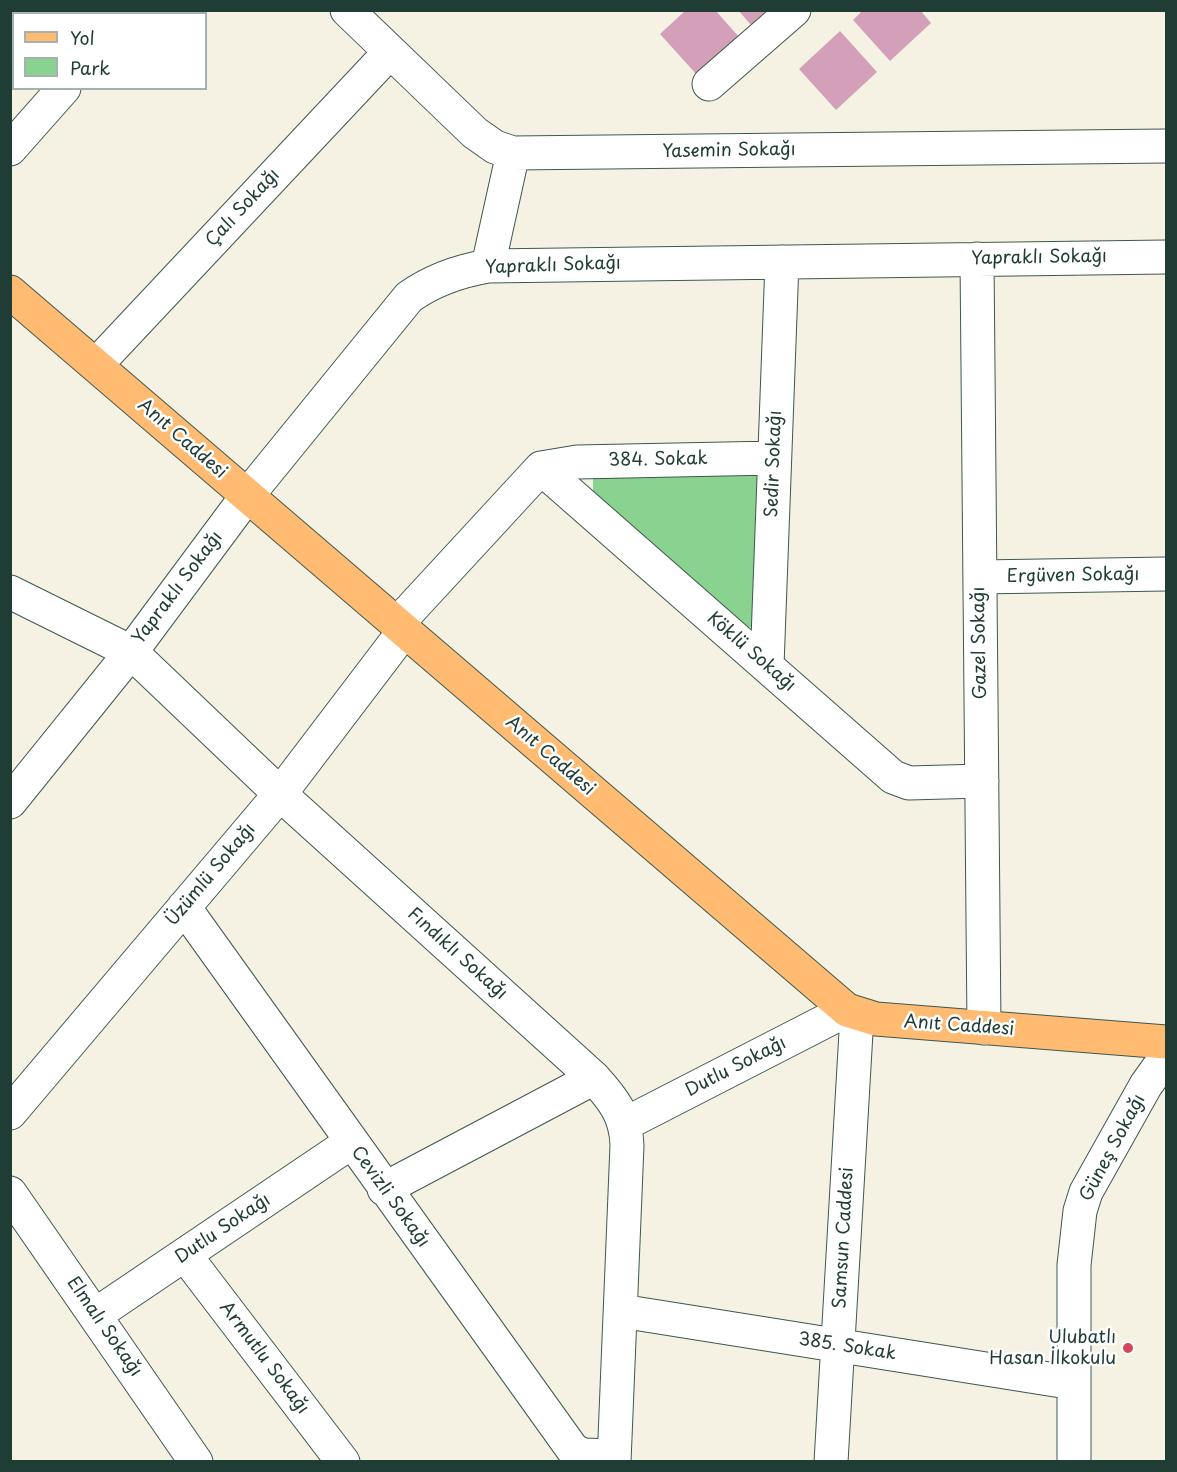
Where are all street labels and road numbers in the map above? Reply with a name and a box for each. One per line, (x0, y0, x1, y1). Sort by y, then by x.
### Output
street label: Yasemin Sokağı (662, 139, 796, 163)
street label: Çalı Sokağı (202, 165, 284, 251)
street label: Yapraklı Sokağı (971, 246, 1107, 270)
street label: Yapraklı Sokağı (485, 253, 621, 279)
street label: Anıt Caddesi (133, 395, 231, 483)
street label: Sedir Sokağı (761, 410, 787, 518)
street label: 384. Sokak (608, 448, 708, 472)
street label: Yapraklı Sokağı (128, 527, 228, 649)
street label: Ergüven Sokağı (1006, 564, 1140, 588)
street label: Gazel Sokağı (968, 586, 992, 700)
street label: Köklü Sokağı (702, 608, 800, 696)
street label: Anıt Caddesi (501, 712, 599, 800)
street label: Üzümlü Sokağı (162, 819, 260, 931)
street label: Fındıklı Sokağı (403, 904, 511, 1004)
street label: Anıt Caddesi (903, 1011, 1015, 1041)
street label: Dutlu Sokağı (682, 1032, 790, 1102)
street label: Güneş Sokağı (1076, 1091, 1150, 1205)
street label: Cevizli Sokağı (346, 1142, 434, 1252)
street label: Samsun Caddesi (830, 1167, 858, 1309)
street label: Dutlu Sokağı (171, 1189, 275, 1269)
street label: Elmalı Sokağı (62, 1273, 146, 1381)
street label: Armutlu Sokağı (215, 1297, 313, 1419)
street label: 385. Sokak (796, 1329, 898, 1365)

